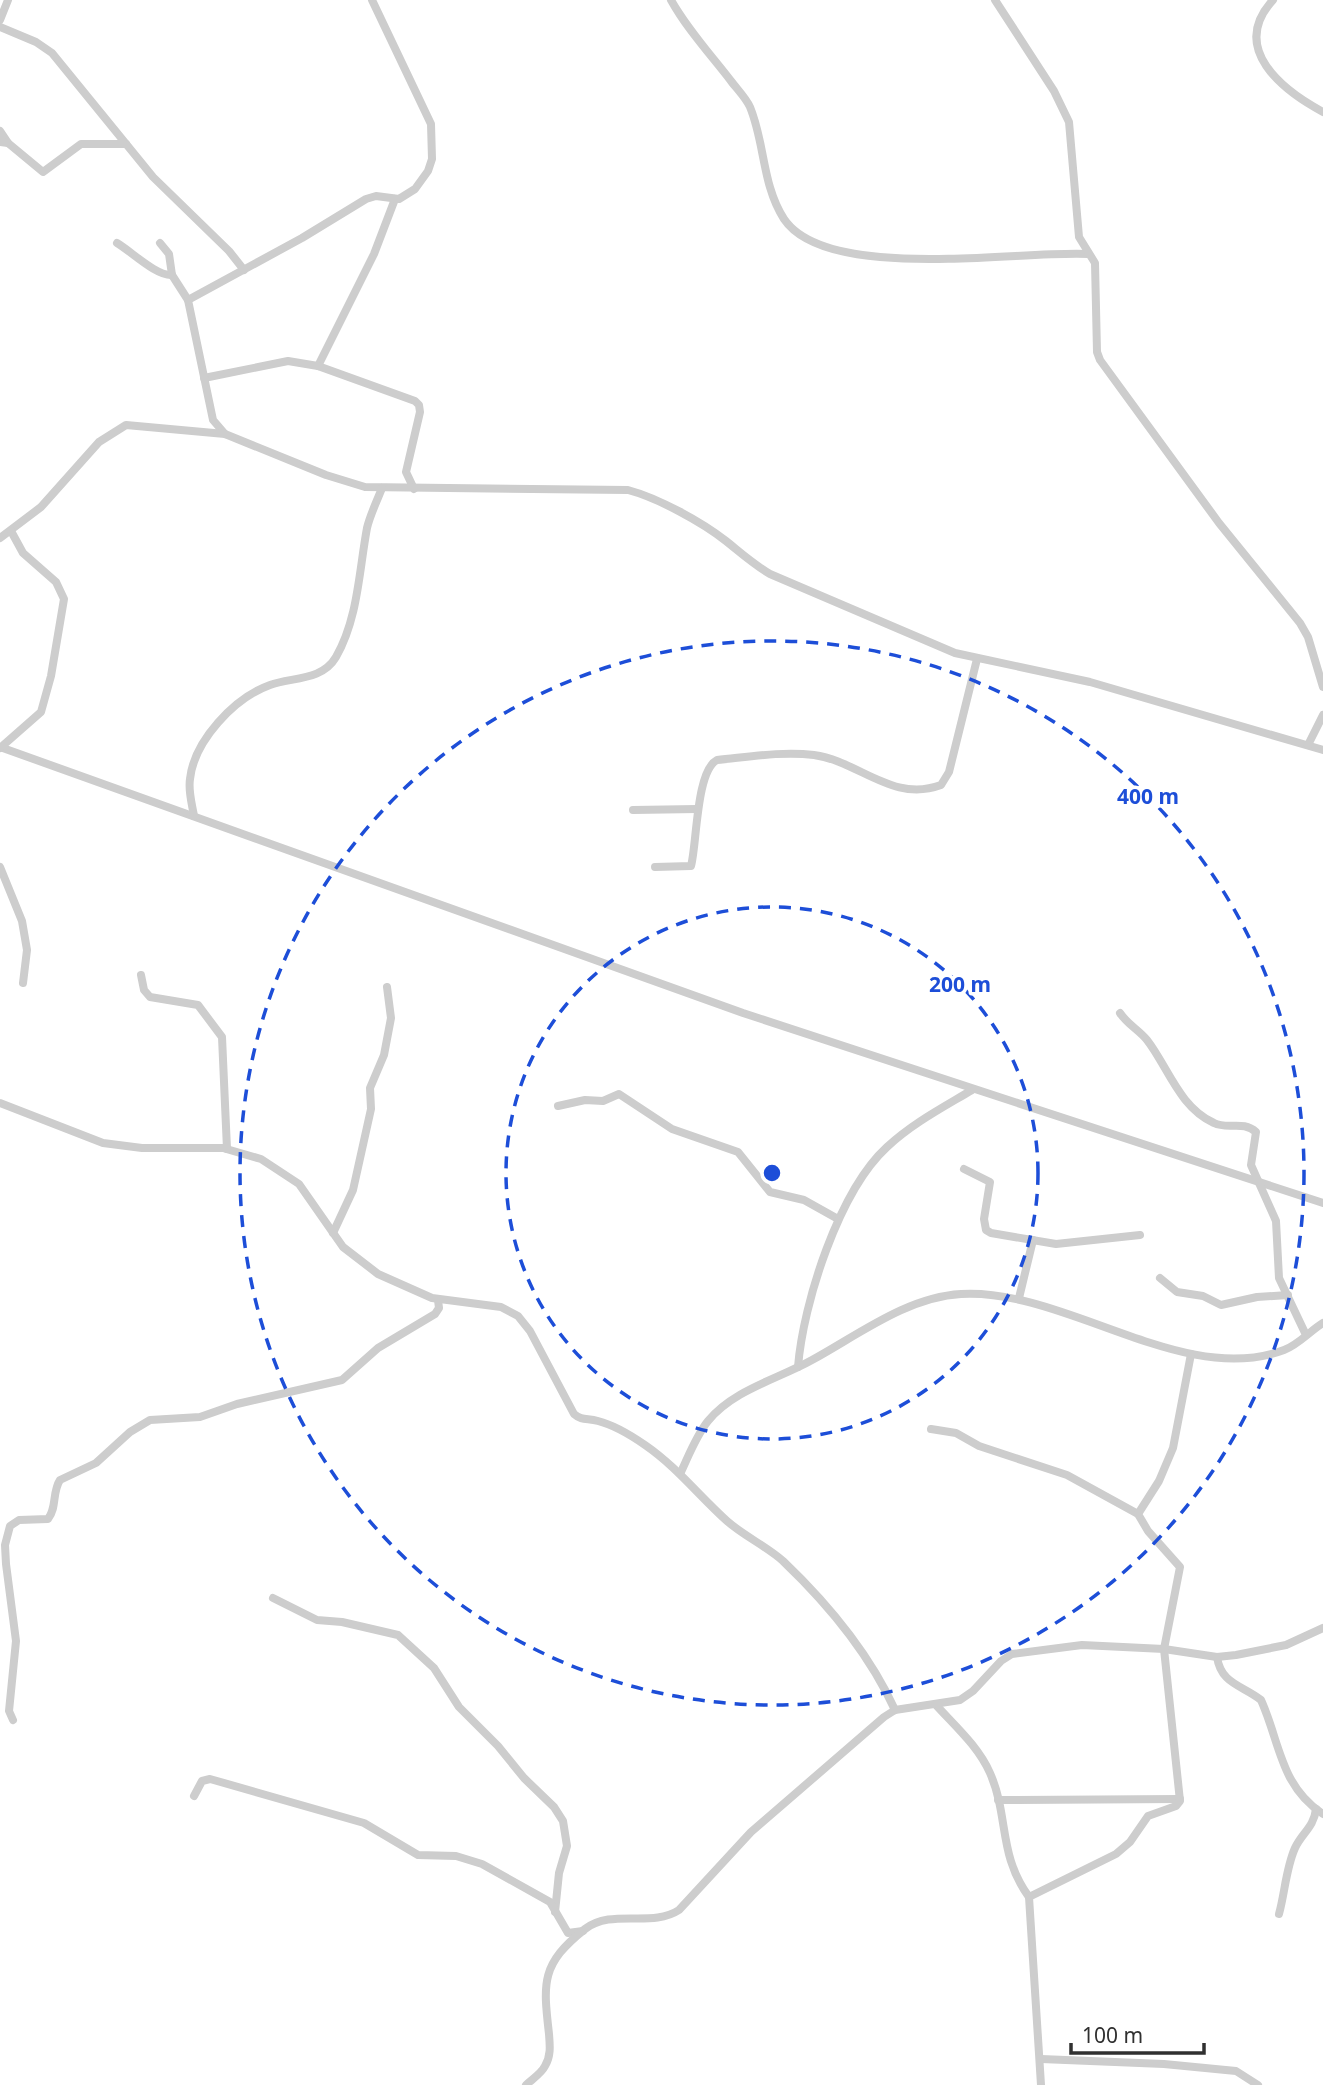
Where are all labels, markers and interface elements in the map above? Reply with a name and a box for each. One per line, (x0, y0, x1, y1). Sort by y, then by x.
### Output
text: 400 m (1117, 782, 1179, 810)
text: 200 m (929, 970, 991, 998)
centre of rings (760, 1161, 784, 1185)
scale bar (1071, 2011, 1204, 2056)
text: 100 m (1082, 2021, 1143, 2049)

